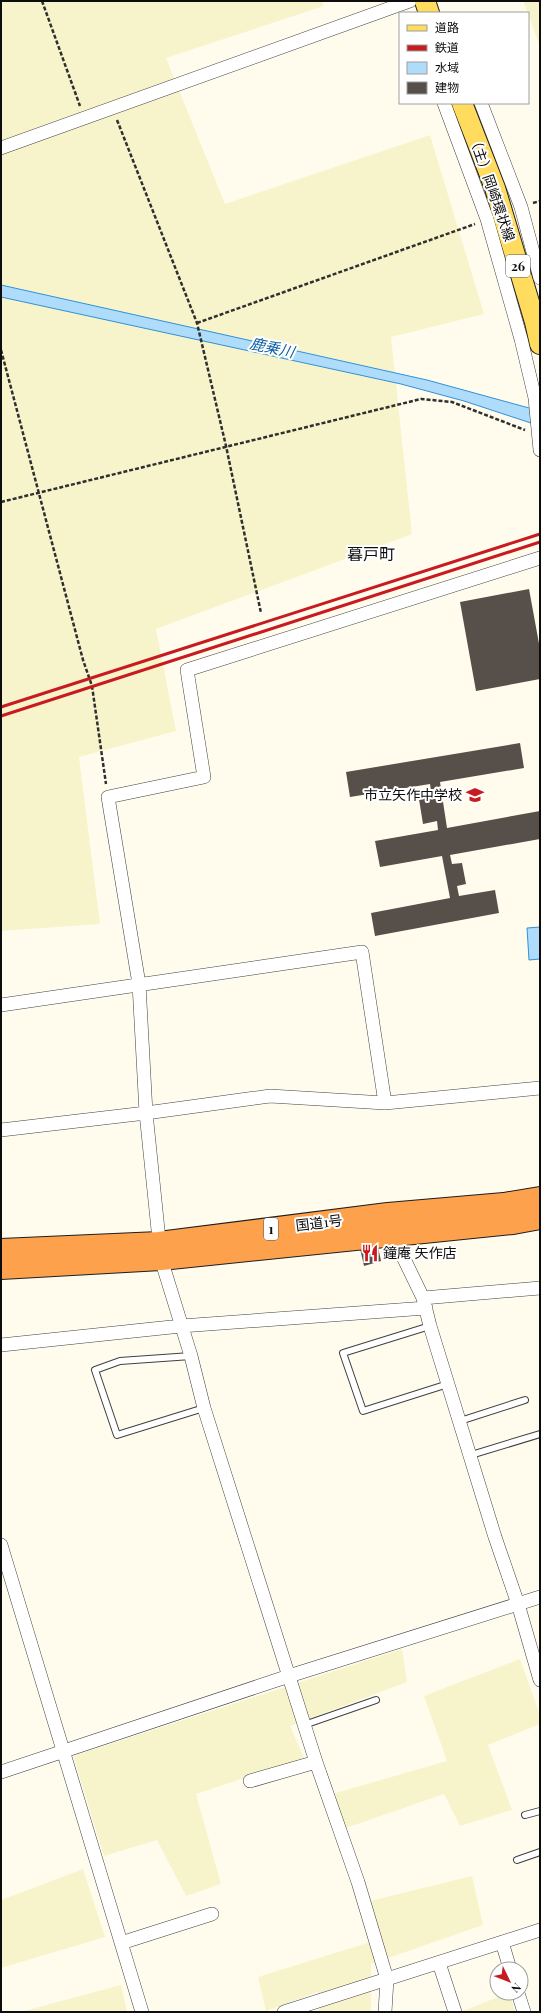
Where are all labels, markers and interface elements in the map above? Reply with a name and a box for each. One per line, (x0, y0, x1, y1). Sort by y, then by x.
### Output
legend (399, 12, 529, 104)
text: 道路 (435, 19, 459, 35)
text: 鉄道 (435, 39, 459, 55)
text: 水域 (435, 59, 459, 75)
text: 建物 (435, 79, 459, 95)
street label: （主）岡崎環状線 (465, 132, 520, 244)
road number: 26 (506, 255, 530, 277)
water label: 鹿乗川 (248, 333, 298, 362)
district label: 暮戸町 (347, 543, 395, 564)
place label: 市立矢作中学校 (364, 785, 462, 804)
school or university icon: 市立矢作中学校 (465, 785, 485, 805)
street label: 国道1号 (294, 1210, 344, 1235)
road number: 1 (264, 1218, 278, 1240)
restaurant icon: 鐘庵 矢作店 (360, 1243, 380, 1263)
place label: 鐘庵 矢作店 (383, 1243, 457, 1262)
north arrow (489, 1961, 529, 2001)
text: N (508, 1980, 525, 1996)

